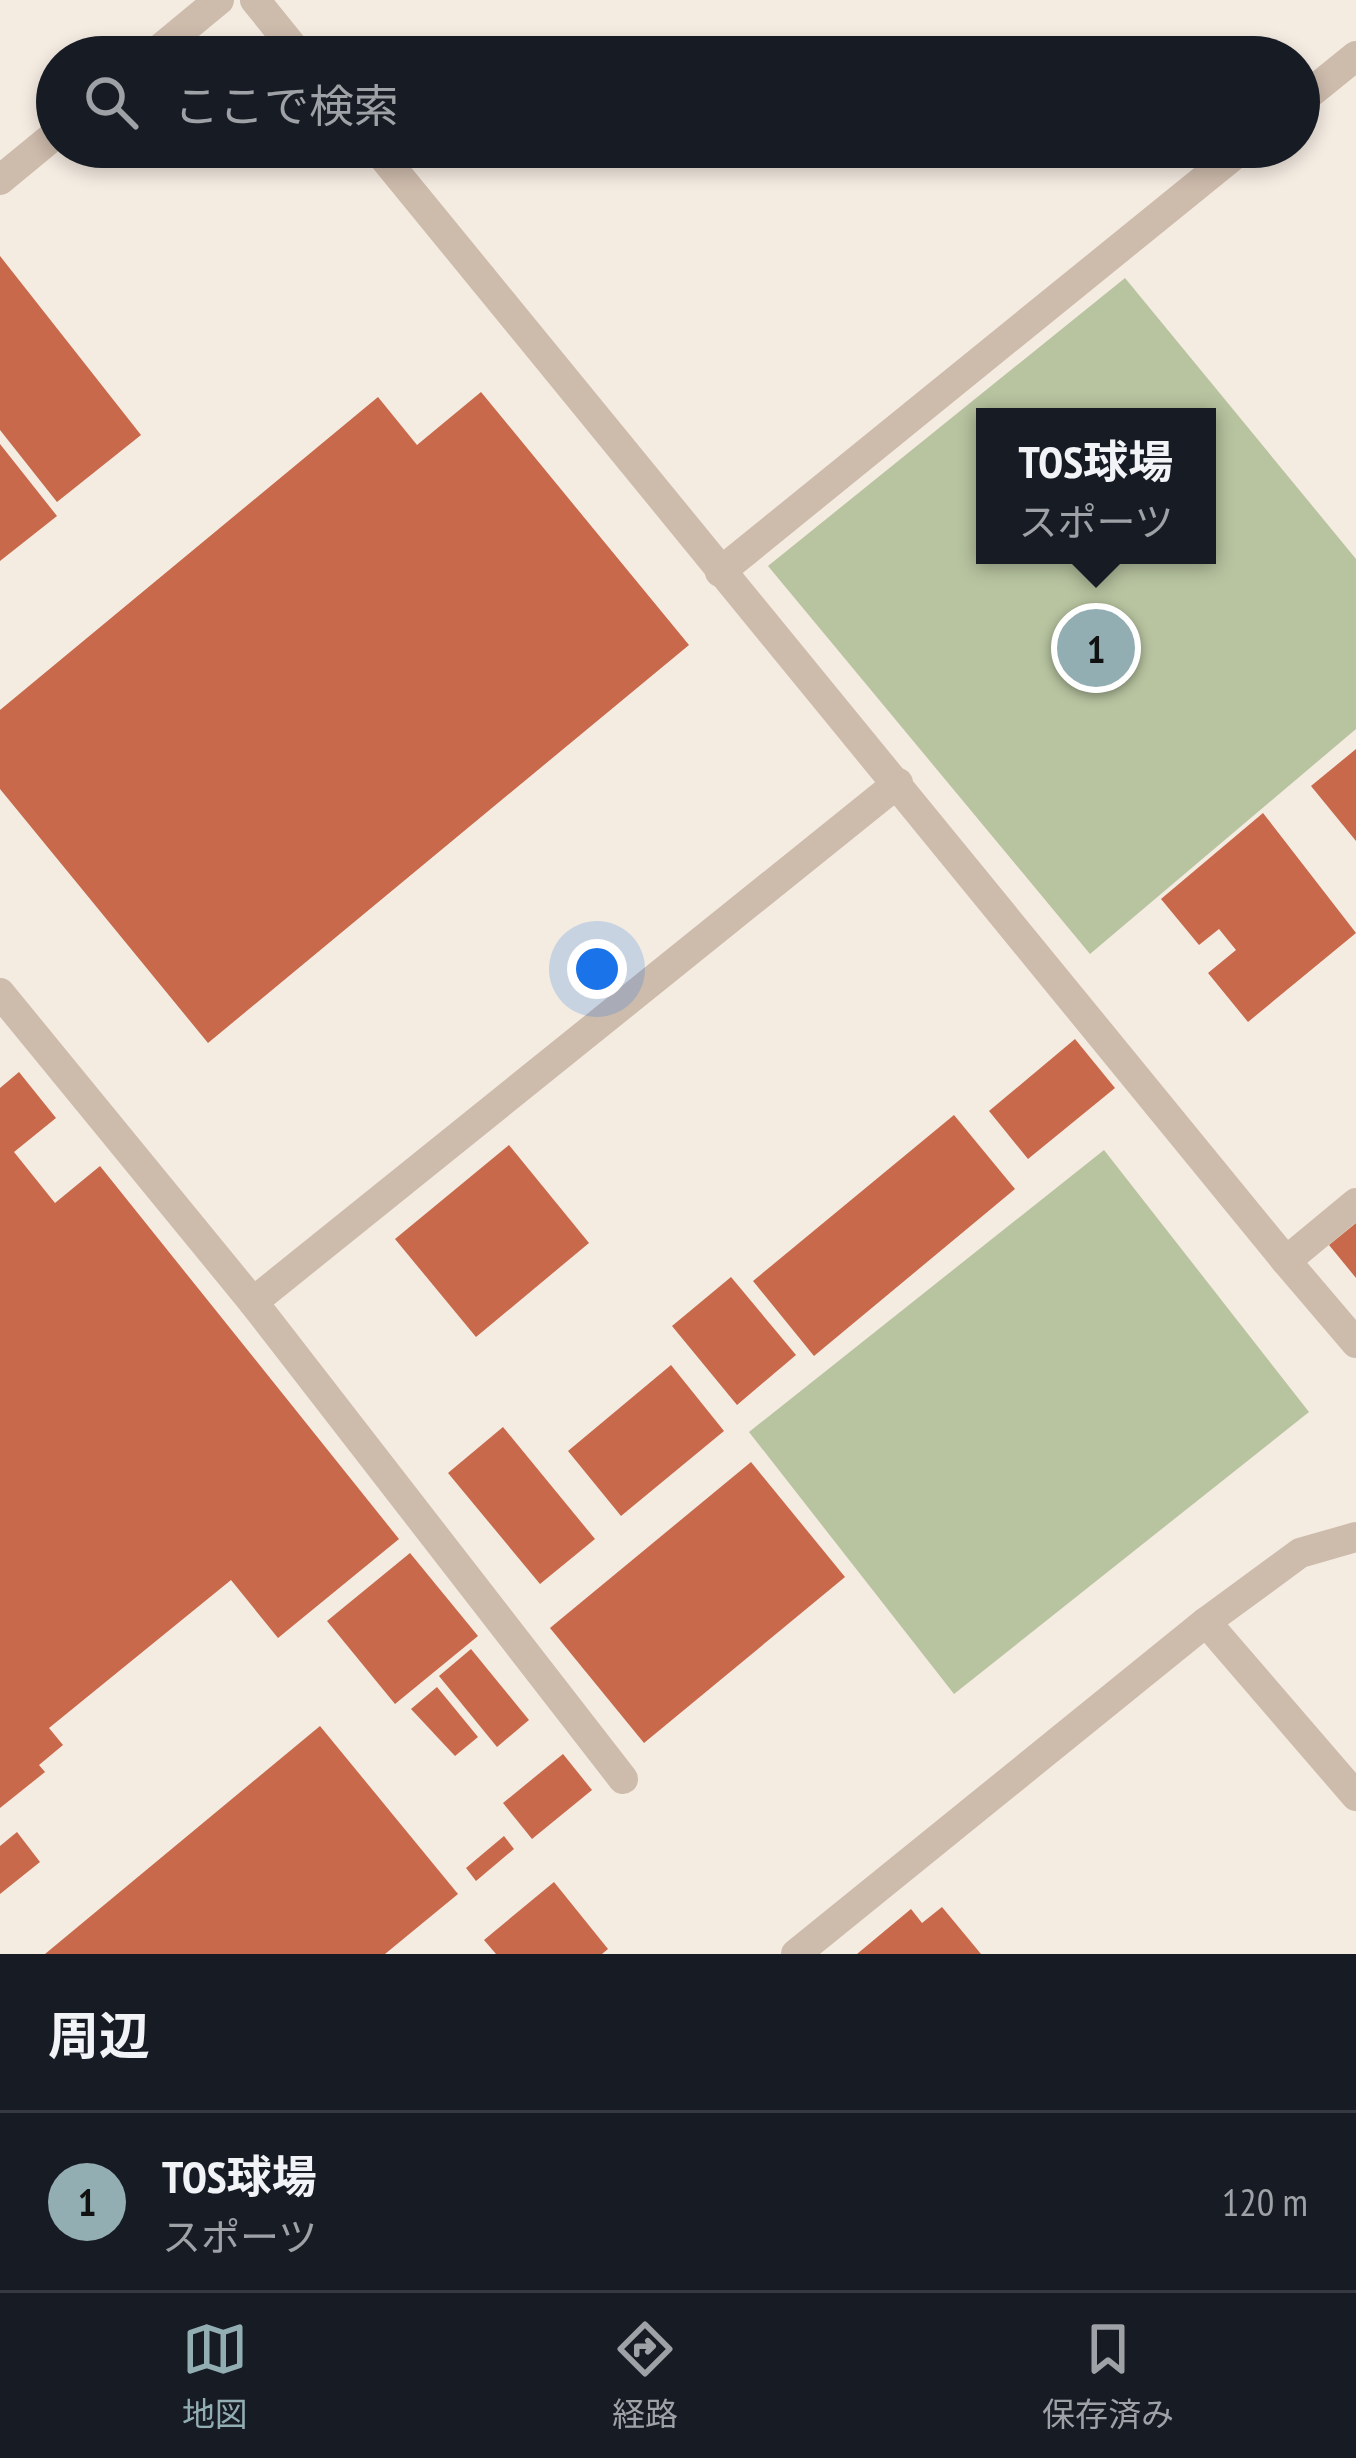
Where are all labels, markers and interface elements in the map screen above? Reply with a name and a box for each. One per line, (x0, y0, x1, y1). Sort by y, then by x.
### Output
search box (36, 36, 1320, 168)
icon: search (78, 69, 144, 135)
text: ここで検索 (174, 76, 399, 134)
popup (976, 408, 1216, 564)
text: TOS球場 (1018, 432, 1173, 490)
text: スポーツ (1018, 496, 1174, 547)
pin: 1 (1057, 603, 1135, 693)
your location (567, 939, 627, 999)
text: 周辺 (48, 2002, 150, 2068)
text: TOS球場 (162, 2147, 317, 2205)
text: 1 (78, 2176, 96, 2227)
text: 120 m (1222, 2176, 1308, 2227)
text: スポーツ (162, 2211, 317, 2262)
tab: 地図 (182, 2316, 248, 2436)
tab: 経路 (612, 2316, 678, 2436)
tab: 保存済み (1042, 2316, 1174, 2436)

